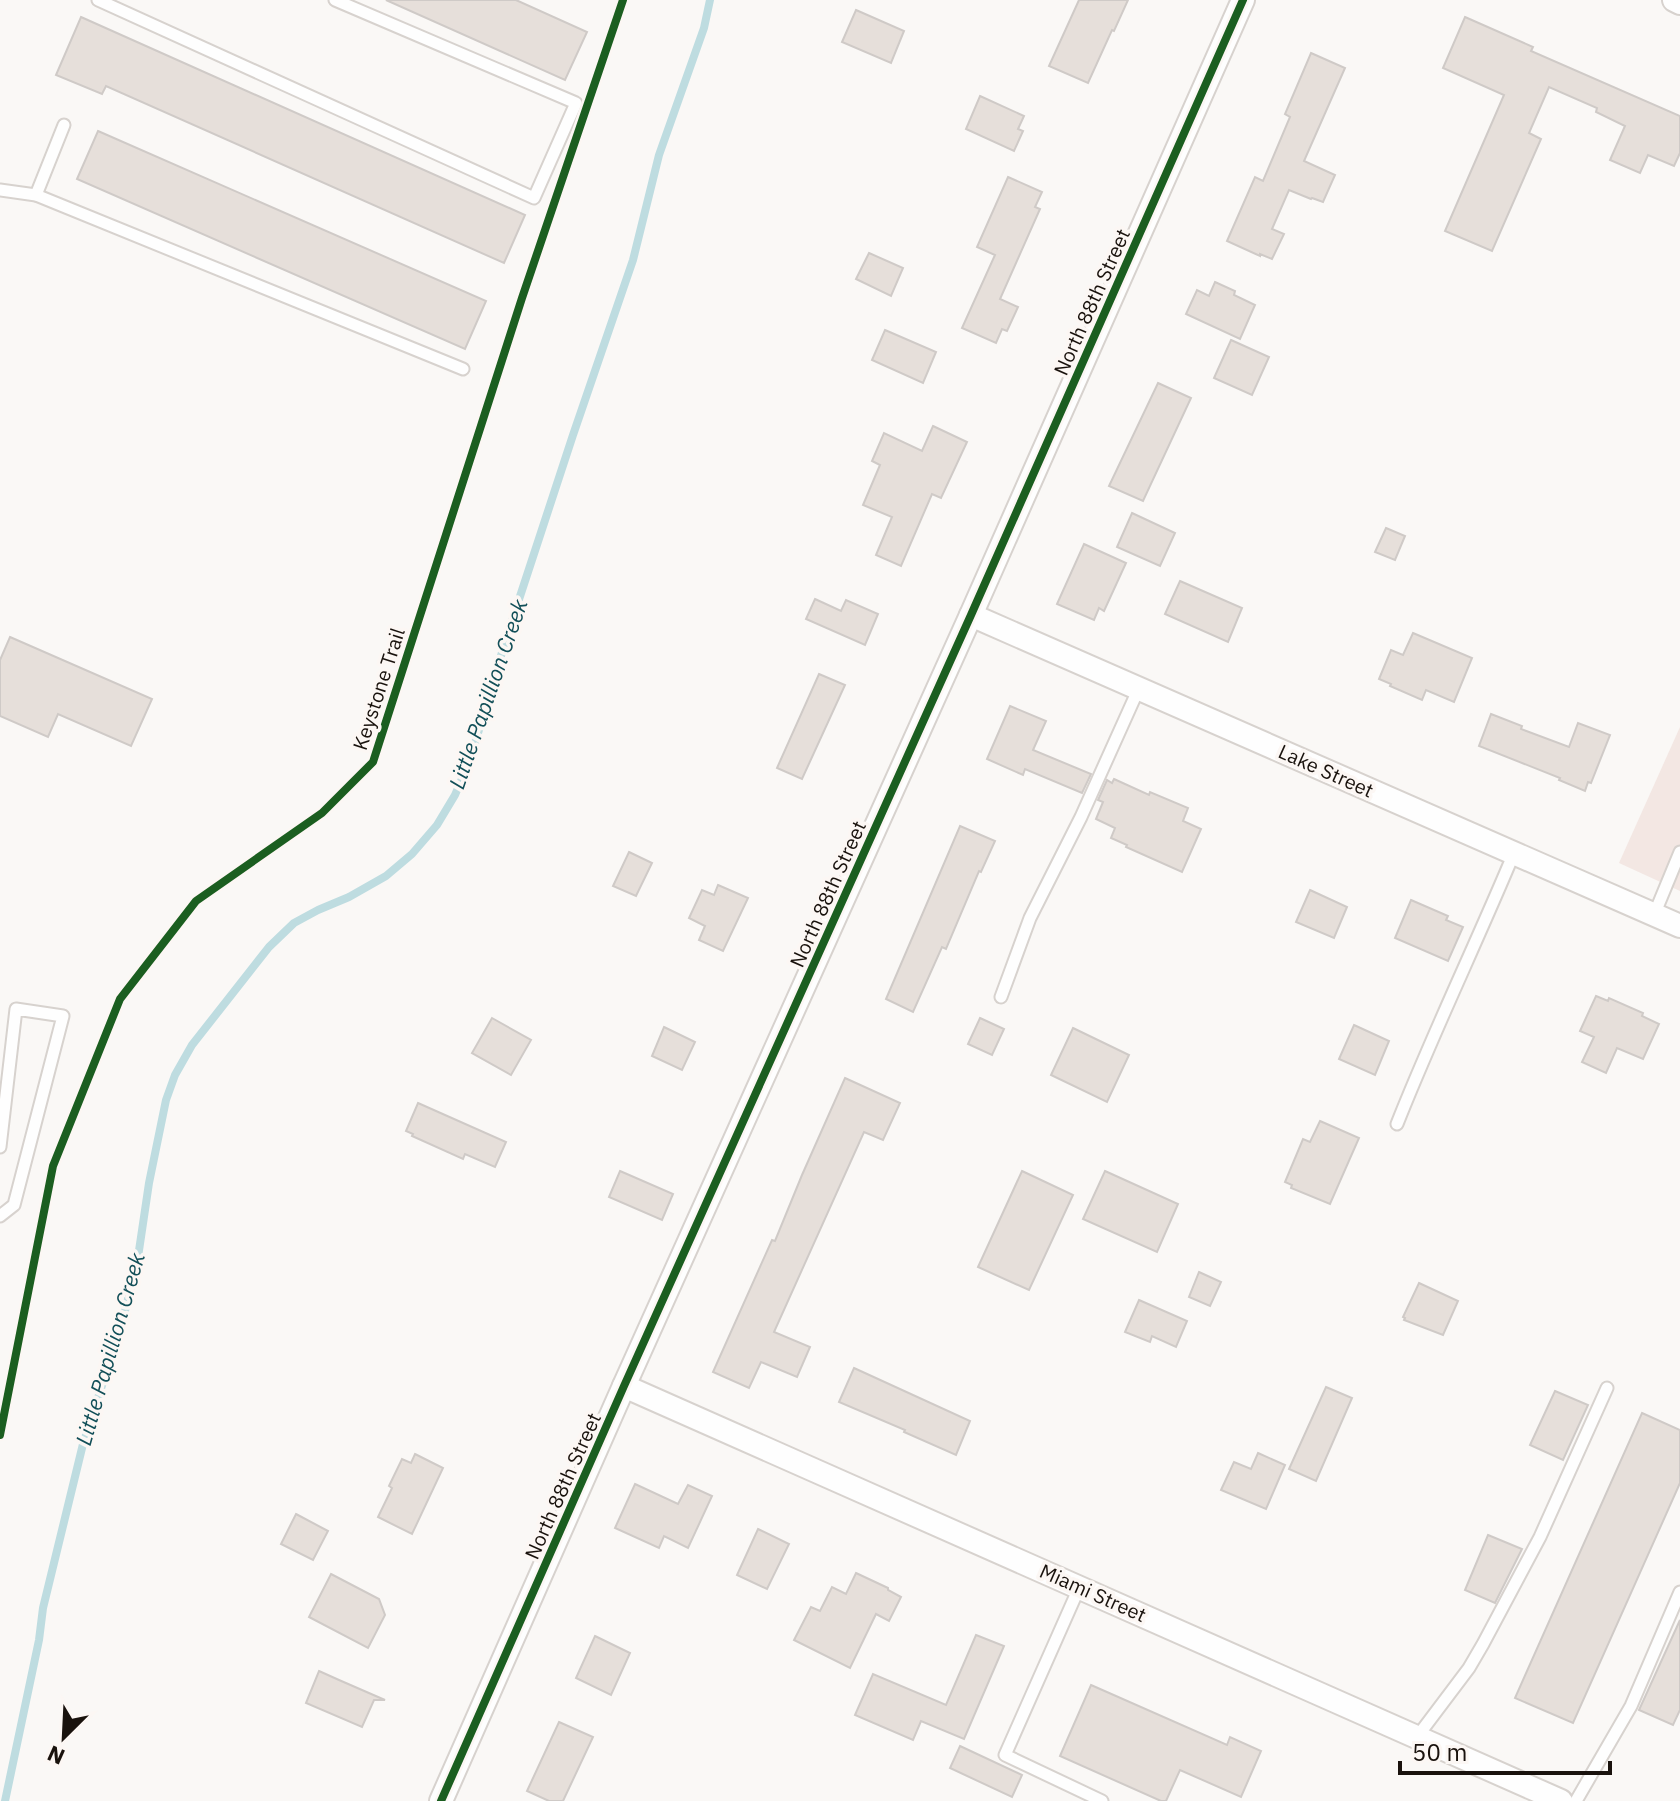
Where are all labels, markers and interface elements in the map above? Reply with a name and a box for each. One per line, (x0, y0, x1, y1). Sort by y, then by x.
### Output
street label: North 88th Street (1047, 224, 1136, 379)
water label: Little Papillion Creek (441, 595, 534, 792)
street label: Keystone Trail (346, 624, 411, 753)
street label: Lake Street (1274, 738, 1378, 804)
street label: North 88th Street (783, 816, 872, 971)
water label: Little Papillion Creek (68, 1249, 151, 1448)
street label: North 88th Street (518, 1408, 607, 1563)
street label: Miami Street (1036, 1557, 1151, 1628)
north arrow (24, 1697, 104, 1777)
scale bar (1400, 1725, 1610, 1775)
text: 50 m (1412, 1736, 1467, 1768)
text: N (42, 1739, 69, 1772)

